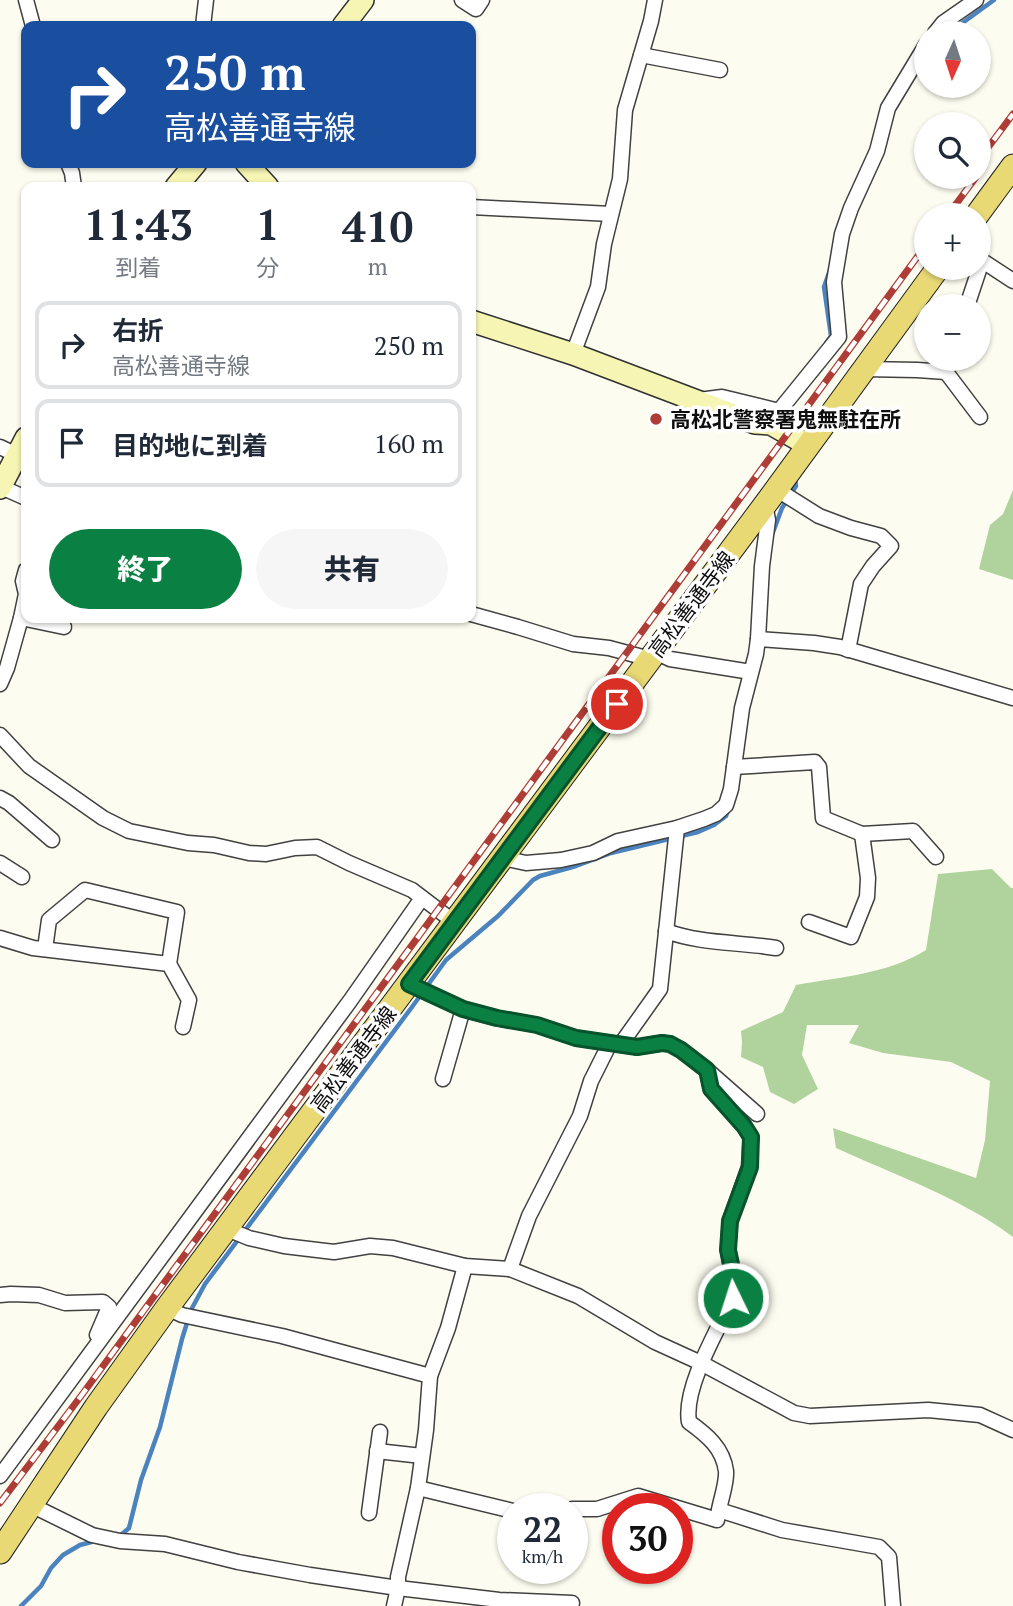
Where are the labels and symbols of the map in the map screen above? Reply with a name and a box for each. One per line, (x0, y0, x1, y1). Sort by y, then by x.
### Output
north arrow (914, 21, 990, 98)
place label: 高松北警察署鬼無駐在所 (670, 405, 901, 433)
marker: 高松北警察署鬼無駐在所 (648, 411, 664, 427)
street label: 高松善通寺線 (642, 545, 740, 663)
pin (587, 674, 647, 734)
street label: 高松善通寺線 (304, 1000, 402, 1118)
position arrow (696, 1261, 770, 1335)
speed limit sign: 30 (602, 1493, 693, 1584)

